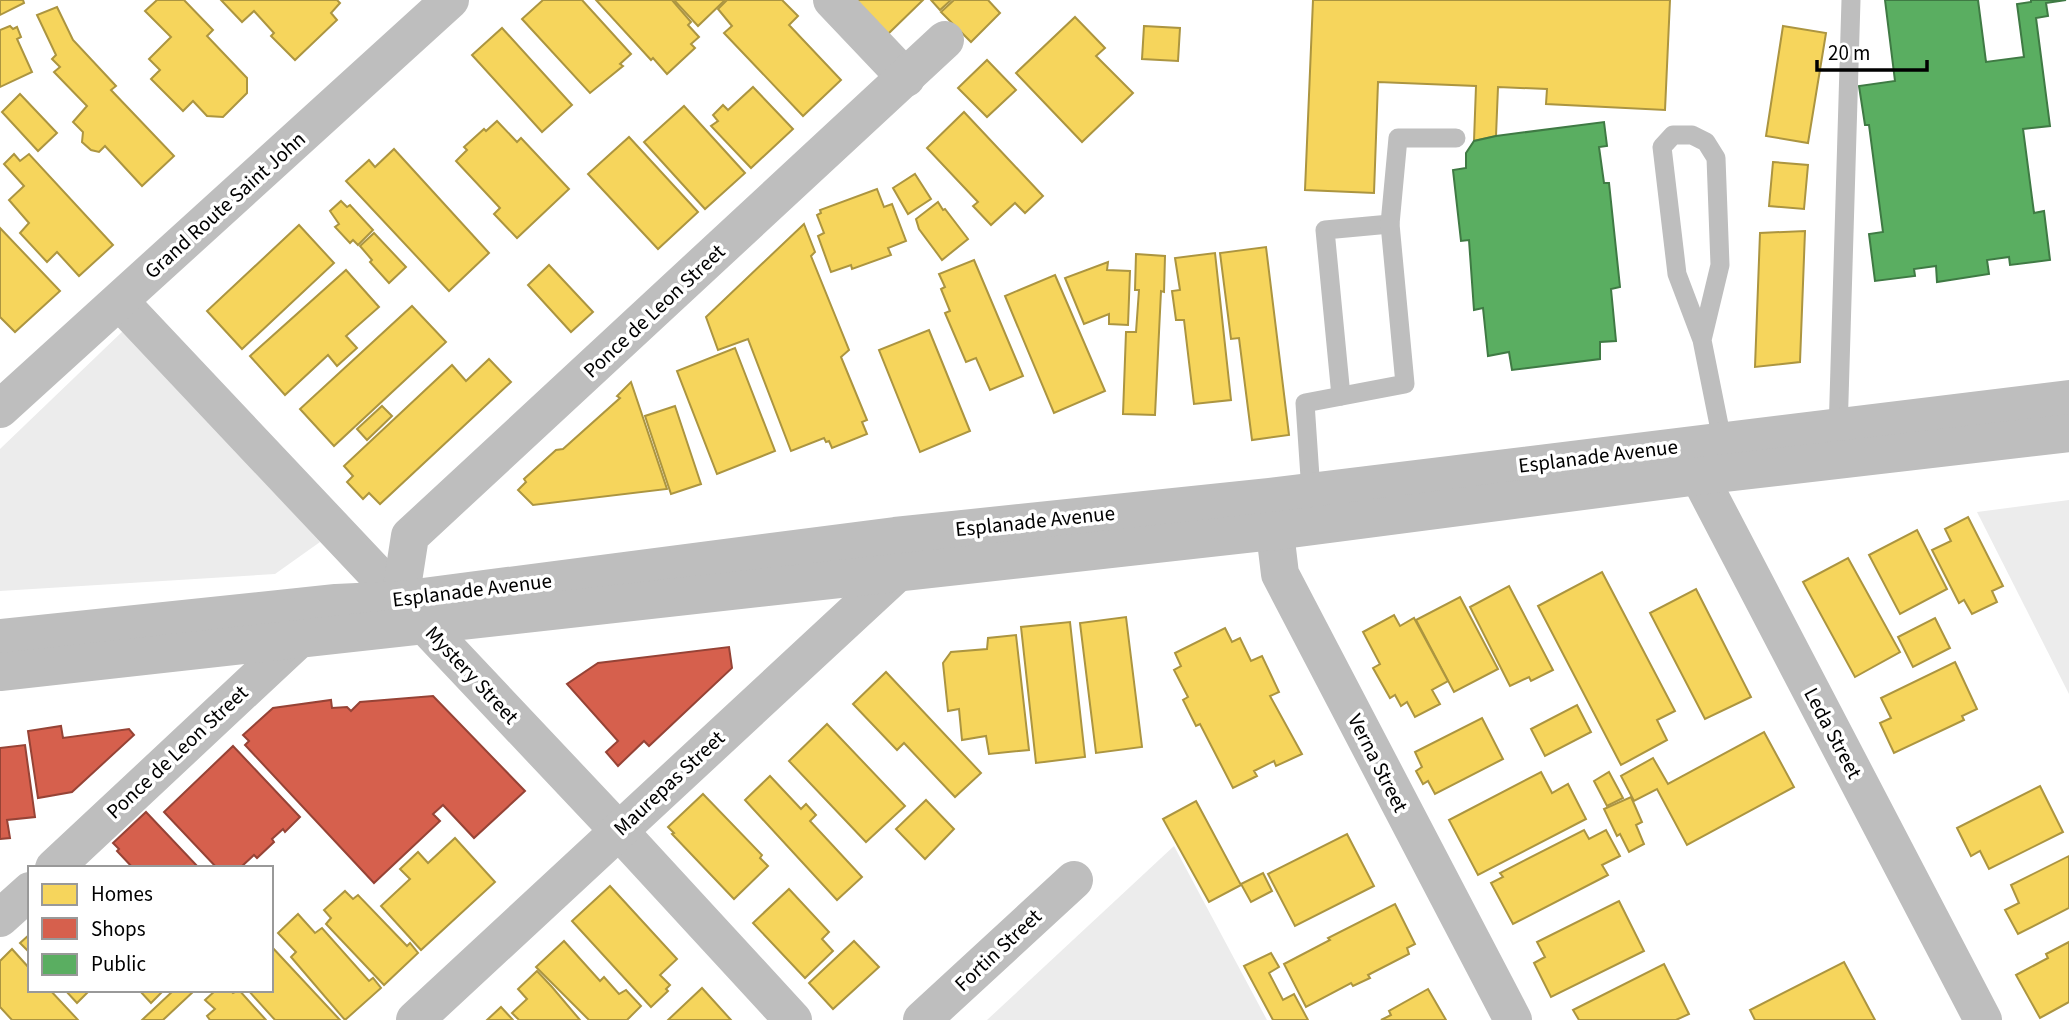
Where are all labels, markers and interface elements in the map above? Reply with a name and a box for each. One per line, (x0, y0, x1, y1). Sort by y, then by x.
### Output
scale bar (1817, 28, 1927, 72)
text: 20 m (1828, 38, 1870, 68)
street label: Grand Route Saint John (138, 124, 312, 286)
street label: Ponce de Leon Street (576, 237, 732, 385)
street label: Esplanade Avenue (1517, 431, 1679, 481)
street label: Esplanade Avenue (954, 498, 1116, 544)
street label: Esplanade Avenue (391, 565, 553, 615)
street label: Mystery Street (418, 619, 526, 731)
street label: Ponce de Leon Street (99, 678, 255, 826)
street label: Leda Street (1796, 682, 1870, 784)
street label: Verna Street (1340, 708, 1416, 818)
street label: Maurepas Street (607, 723, 731, 843)
legend (28, 866, 273, 992)
text: Homes (91, 879, 153, 909)
street label: Fortin Street (948, 902, 1048, 998)
text: Shops (91, 914, 146, 944)
text: Public (91, 949, 146, 979)

